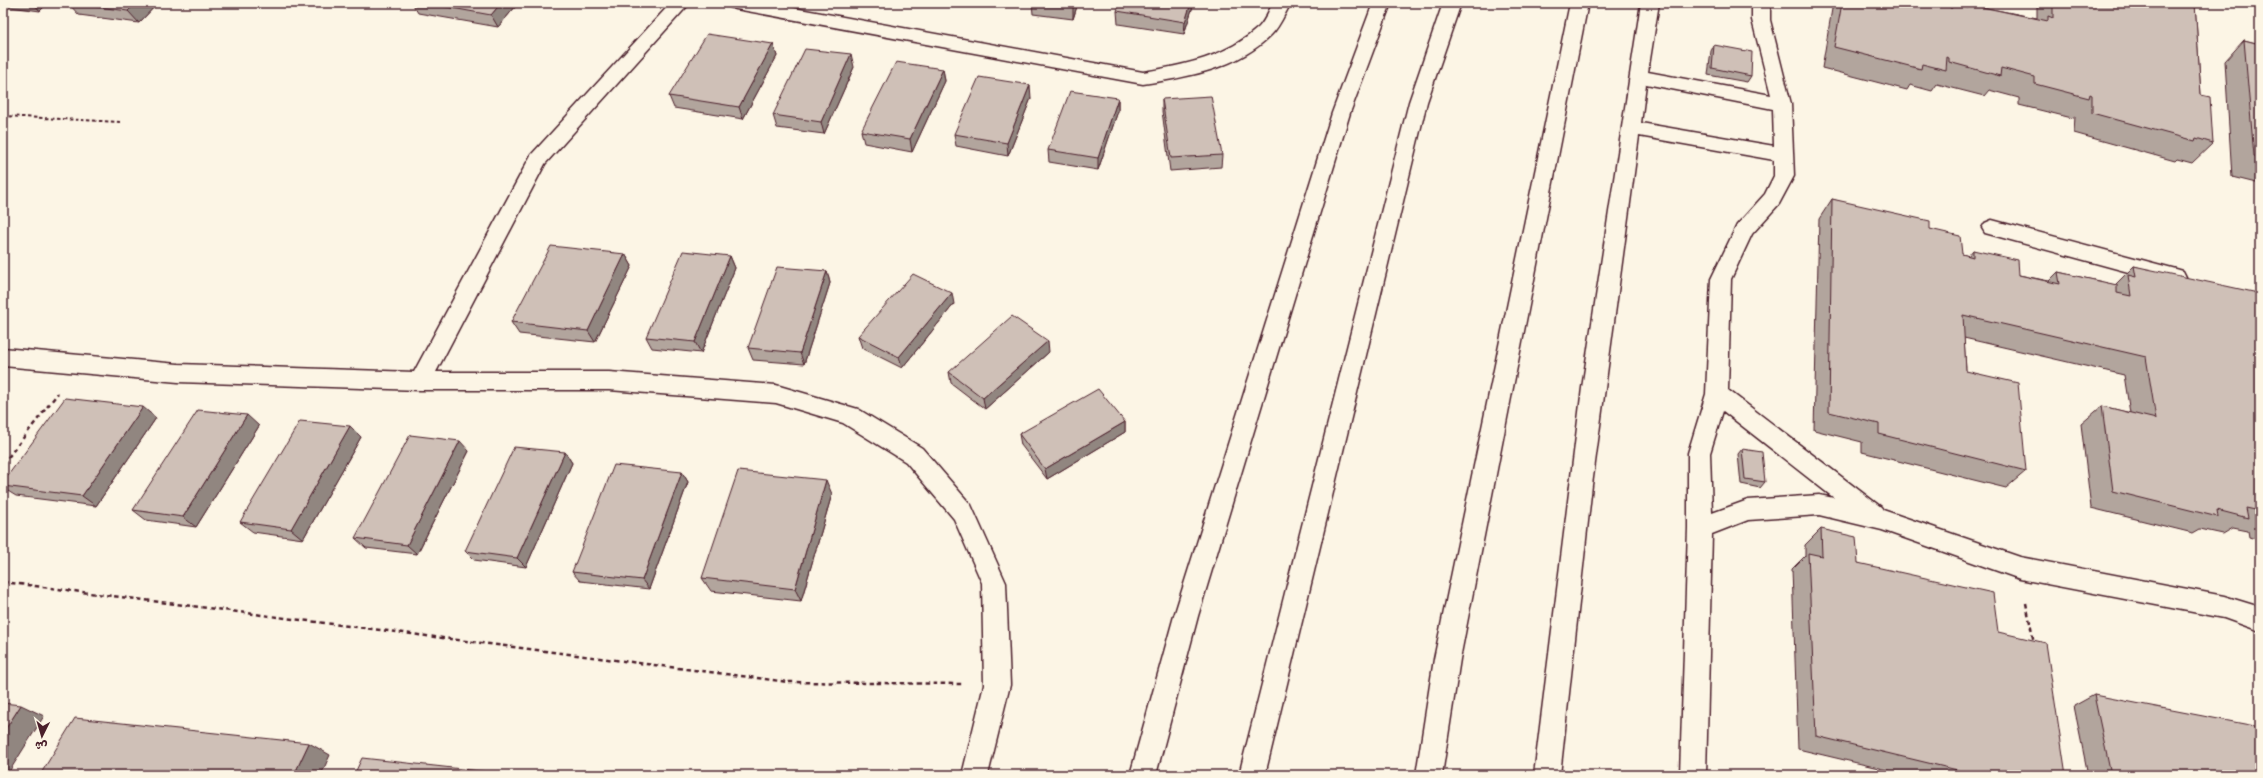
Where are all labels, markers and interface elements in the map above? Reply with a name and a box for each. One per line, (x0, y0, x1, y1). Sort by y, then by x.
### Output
north arrow (22, 716, 62, 756)
text: ش (34, 738, 48, 753)

